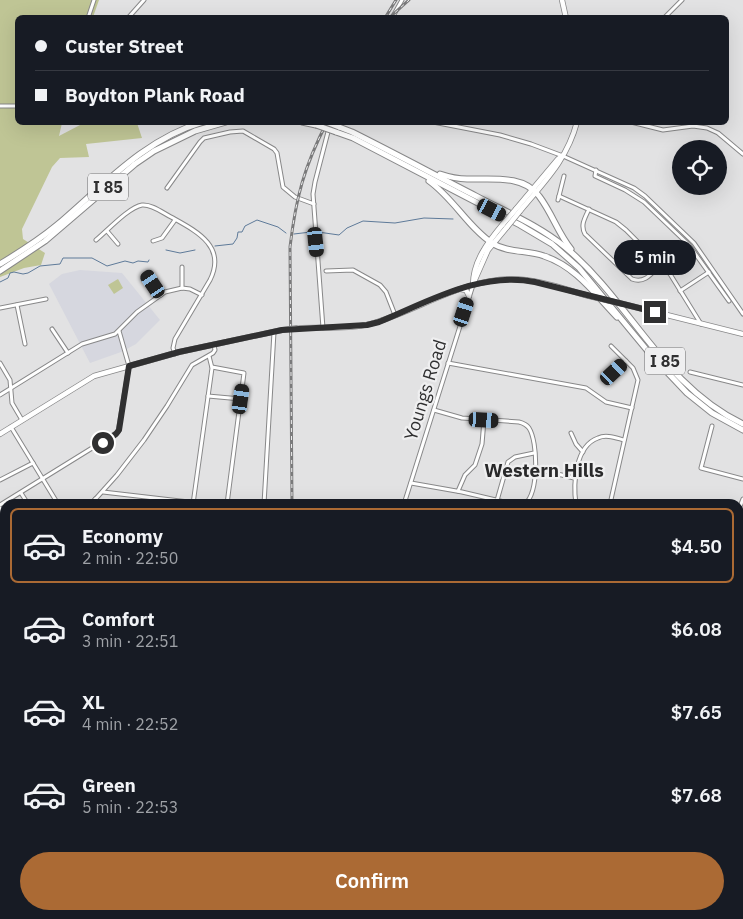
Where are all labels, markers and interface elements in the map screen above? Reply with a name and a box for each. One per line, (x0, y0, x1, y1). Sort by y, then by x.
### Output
text: Custer Street (65, 34, 183, 58)
text: Boydton Plank Road (65, 83, 245, 107)
map controls (672, 140, 727, 195)
button: locate (672, 140, 727, 195)
road number: I 85 (88, 173, 128, 200)
car (475, 197, 508, 223)
car (306, 226, 325, 258)
callout: 5 min (614, 240, 696, 274)
text: 5 min (634, 247, 676, 267)
car (138, 267, 167, 301)
car (452, 295, 475, 329)
route end (644, 301, 666, 323)
street label: Youngs Road (399, 337, 451, 443)
road number: I 85 (645, 348, 685, 374)
car (597, 356, 630, 388)
car (231, 383, 250, 415)
car (468, 412, 499, 428)
route start (92, 432, 114, 454)
district label: Western Hills (484, 458, 604, 482)
icon: car (22, 523, 67, 568)
text: Economy (82, 524, 163, 548)
text: $4.50 (671, 534, 722, 558)
text: 2 min · 22:50 (82, 548, 178, 568)
icon: car (22, 606, 67, 651)
text: Comfort (82, 607, 155, 631)
text: $6.08 (671, 617, 722, 641)
text: 3 min · 22:51 (82, 631, 178, 651)
icon: car (22, 689, 67, 734)
text: XL (82, 690, 105, 714)
text: $7.65 (671, 700, 722, 724)
text: 4 min · 22:52 (82, 714, 178, 734)
icon: car (22, 772, 67, 817)
text: Green (82, 773, 136, 797)
text: $7.68 (671, 783, 722, 807)
text: 5 min · 22:53 (82, 797, 178, 817)
button: Confirm (20, 852, 724, 910)

